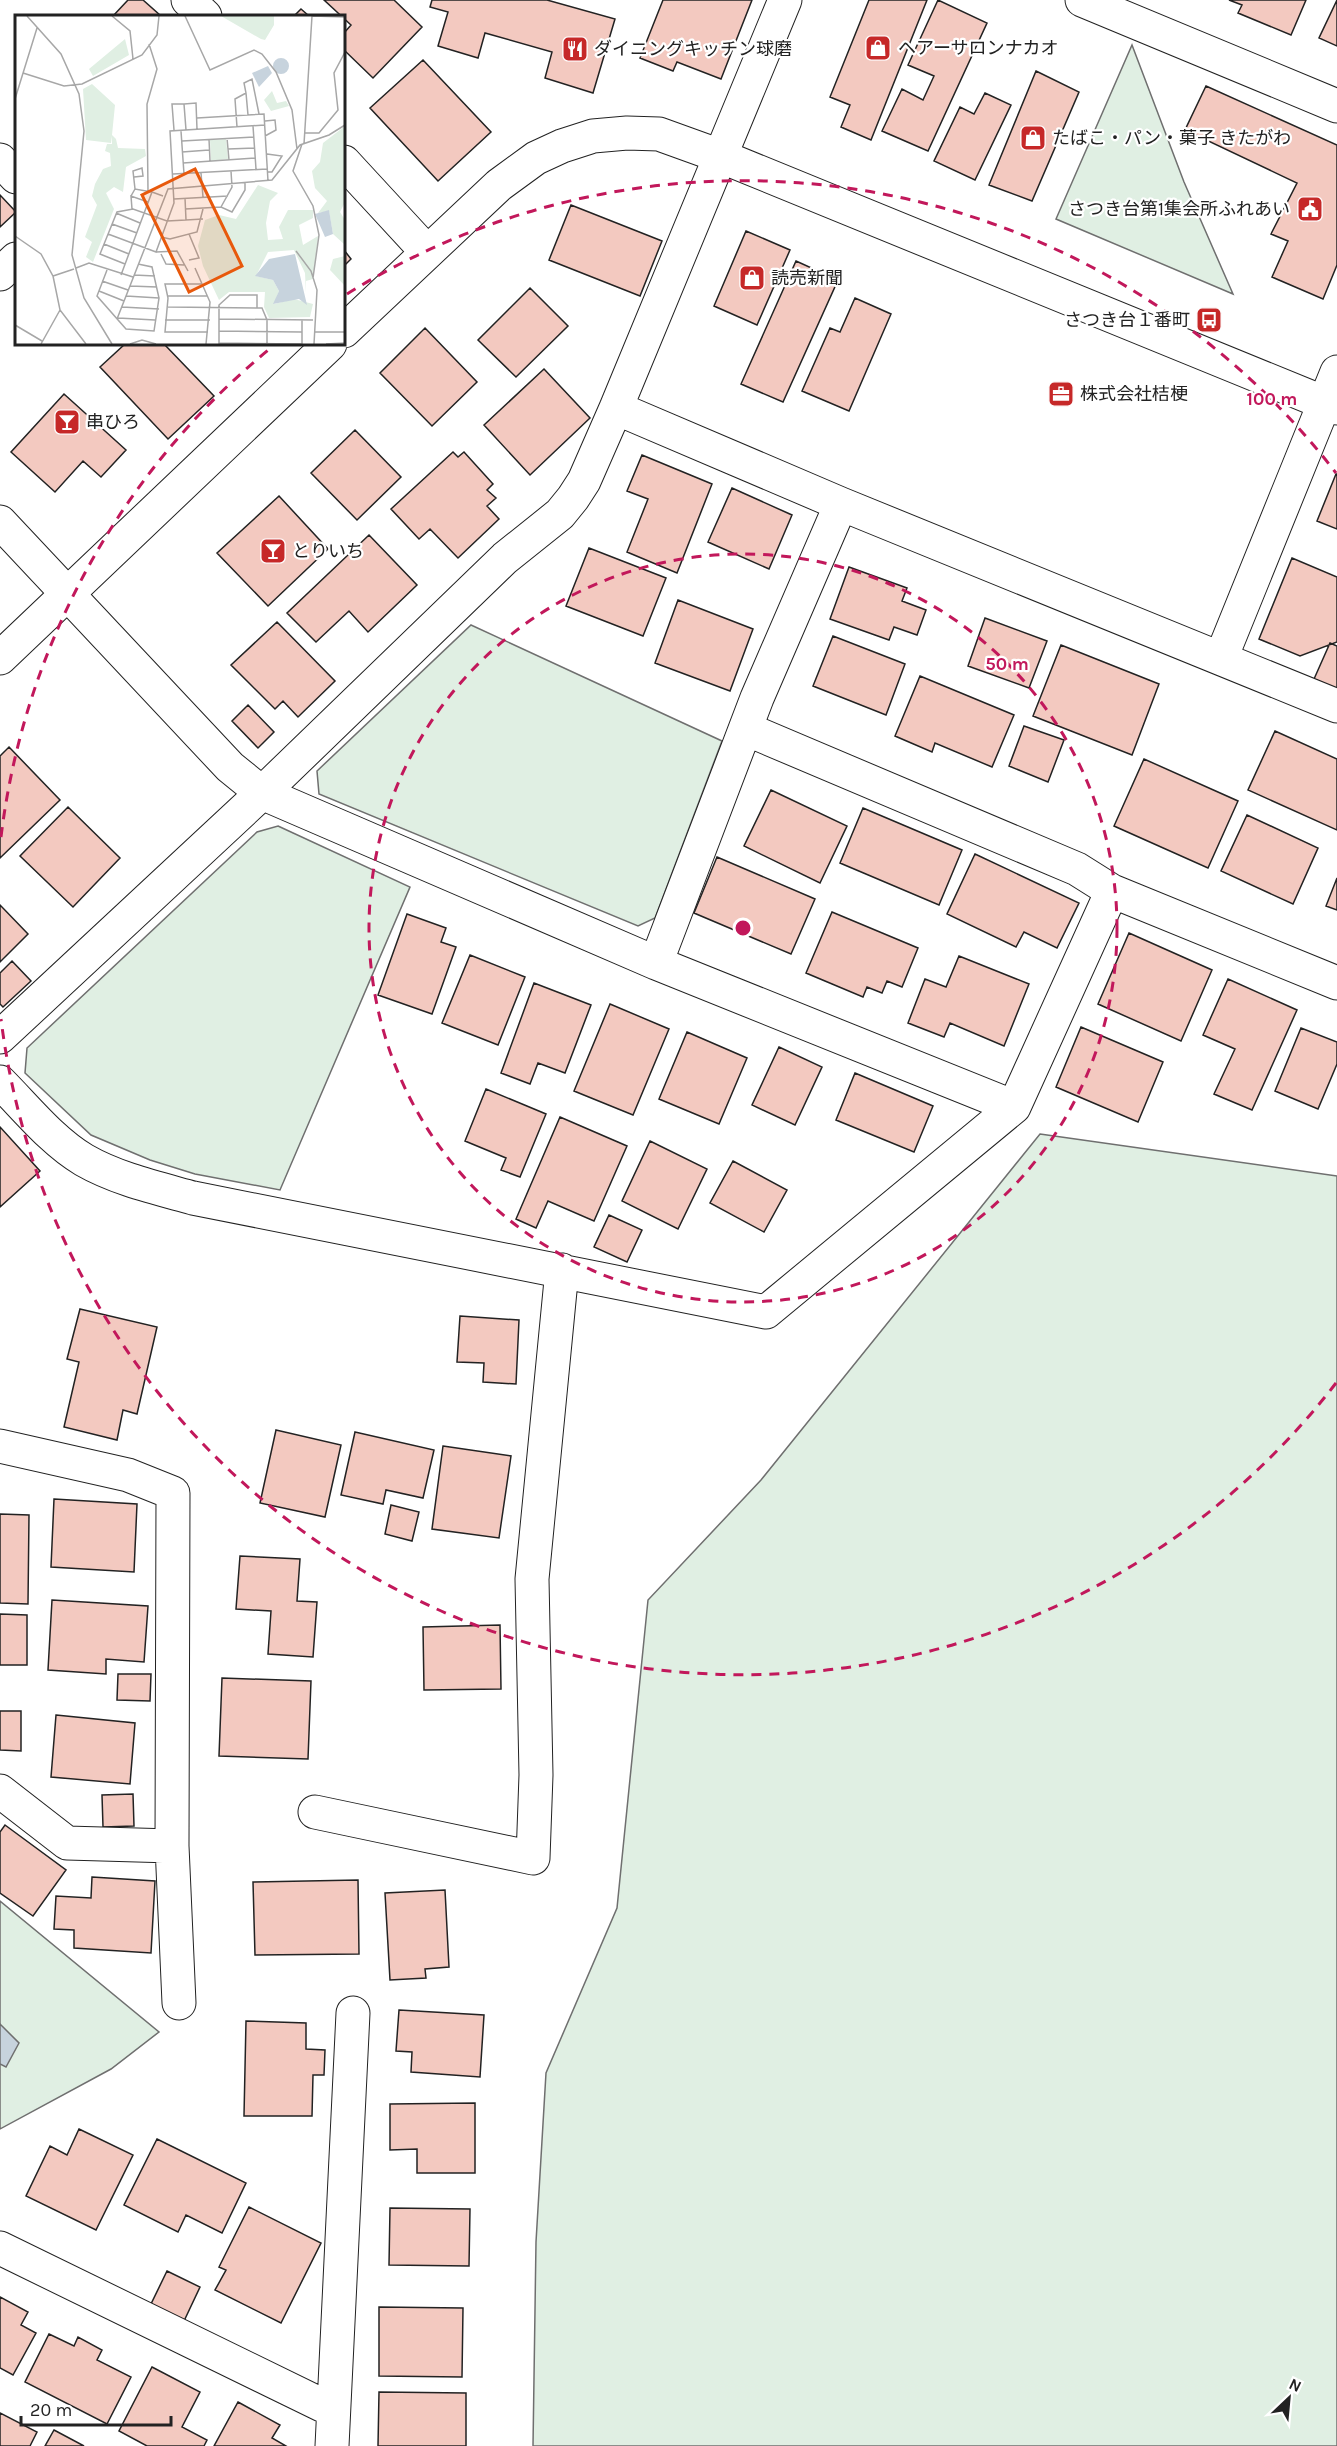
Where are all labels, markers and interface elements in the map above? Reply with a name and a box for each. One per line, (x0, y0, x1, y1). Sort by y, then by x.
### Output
inset map (15, 15, 345, 345)
shop icon: ヘアーサロンナカオ (863, 33, 893, 63)
restaurant icon: ダイニングキッチン球磨 (560, 34, 590, 64)
place label: ヘアーサロンナカオ (898, 37, 1059, 59)
place label: ダイニングキッチン球磨 (594, 38, 792, 60)
shop icon: たばこ・パン・菓子 きたがわ (1018, 123, 1048, 153)
place label: たばこ・パン・菓子 きたがわ (1052, 127, 1291, 149)
public building icon: さつき台第1集会所ふれあい (1295, 194, 1325, 224)
place label: さつき台第1集会所ふれあい (1068, 198, 1290, 220)
shop icon: 読売新聞 (737, 263, 767, 293)
place label: 読売新聞 (771, 267, 843, 289)
bus stop icon: さつき台１番町 (1194, 305, 1224, 335)
place label: さつき台１番町 (1064, 309, 1190, 331)
office icon: 株式会社桔梗 (1046, 379, 1076, 409)
place label: 株式会社桔梗 (1080, 383, 1188, 405)
text: 100 m (1247, 388, 1297, 410)
bar icon: 串ひろ (52, 407, 82, 437)
place label: 串ひろ (86, 411, 140, 433)
bar icon: とりいち (258, 536, 288, 566)
place label: とりいち (292, 540, 364, 562)
text: 50 m (985, 653, 1029, 675)
centre of rings (733, 918, 753, 938)
north arrow (1259, 2368, 1319, 2428)
text: N (1286, 2374, 1305, 2396)
scale bar (21, 2389, 171, 2427)
text: 20 m (30, 2399, 72, 2421)

